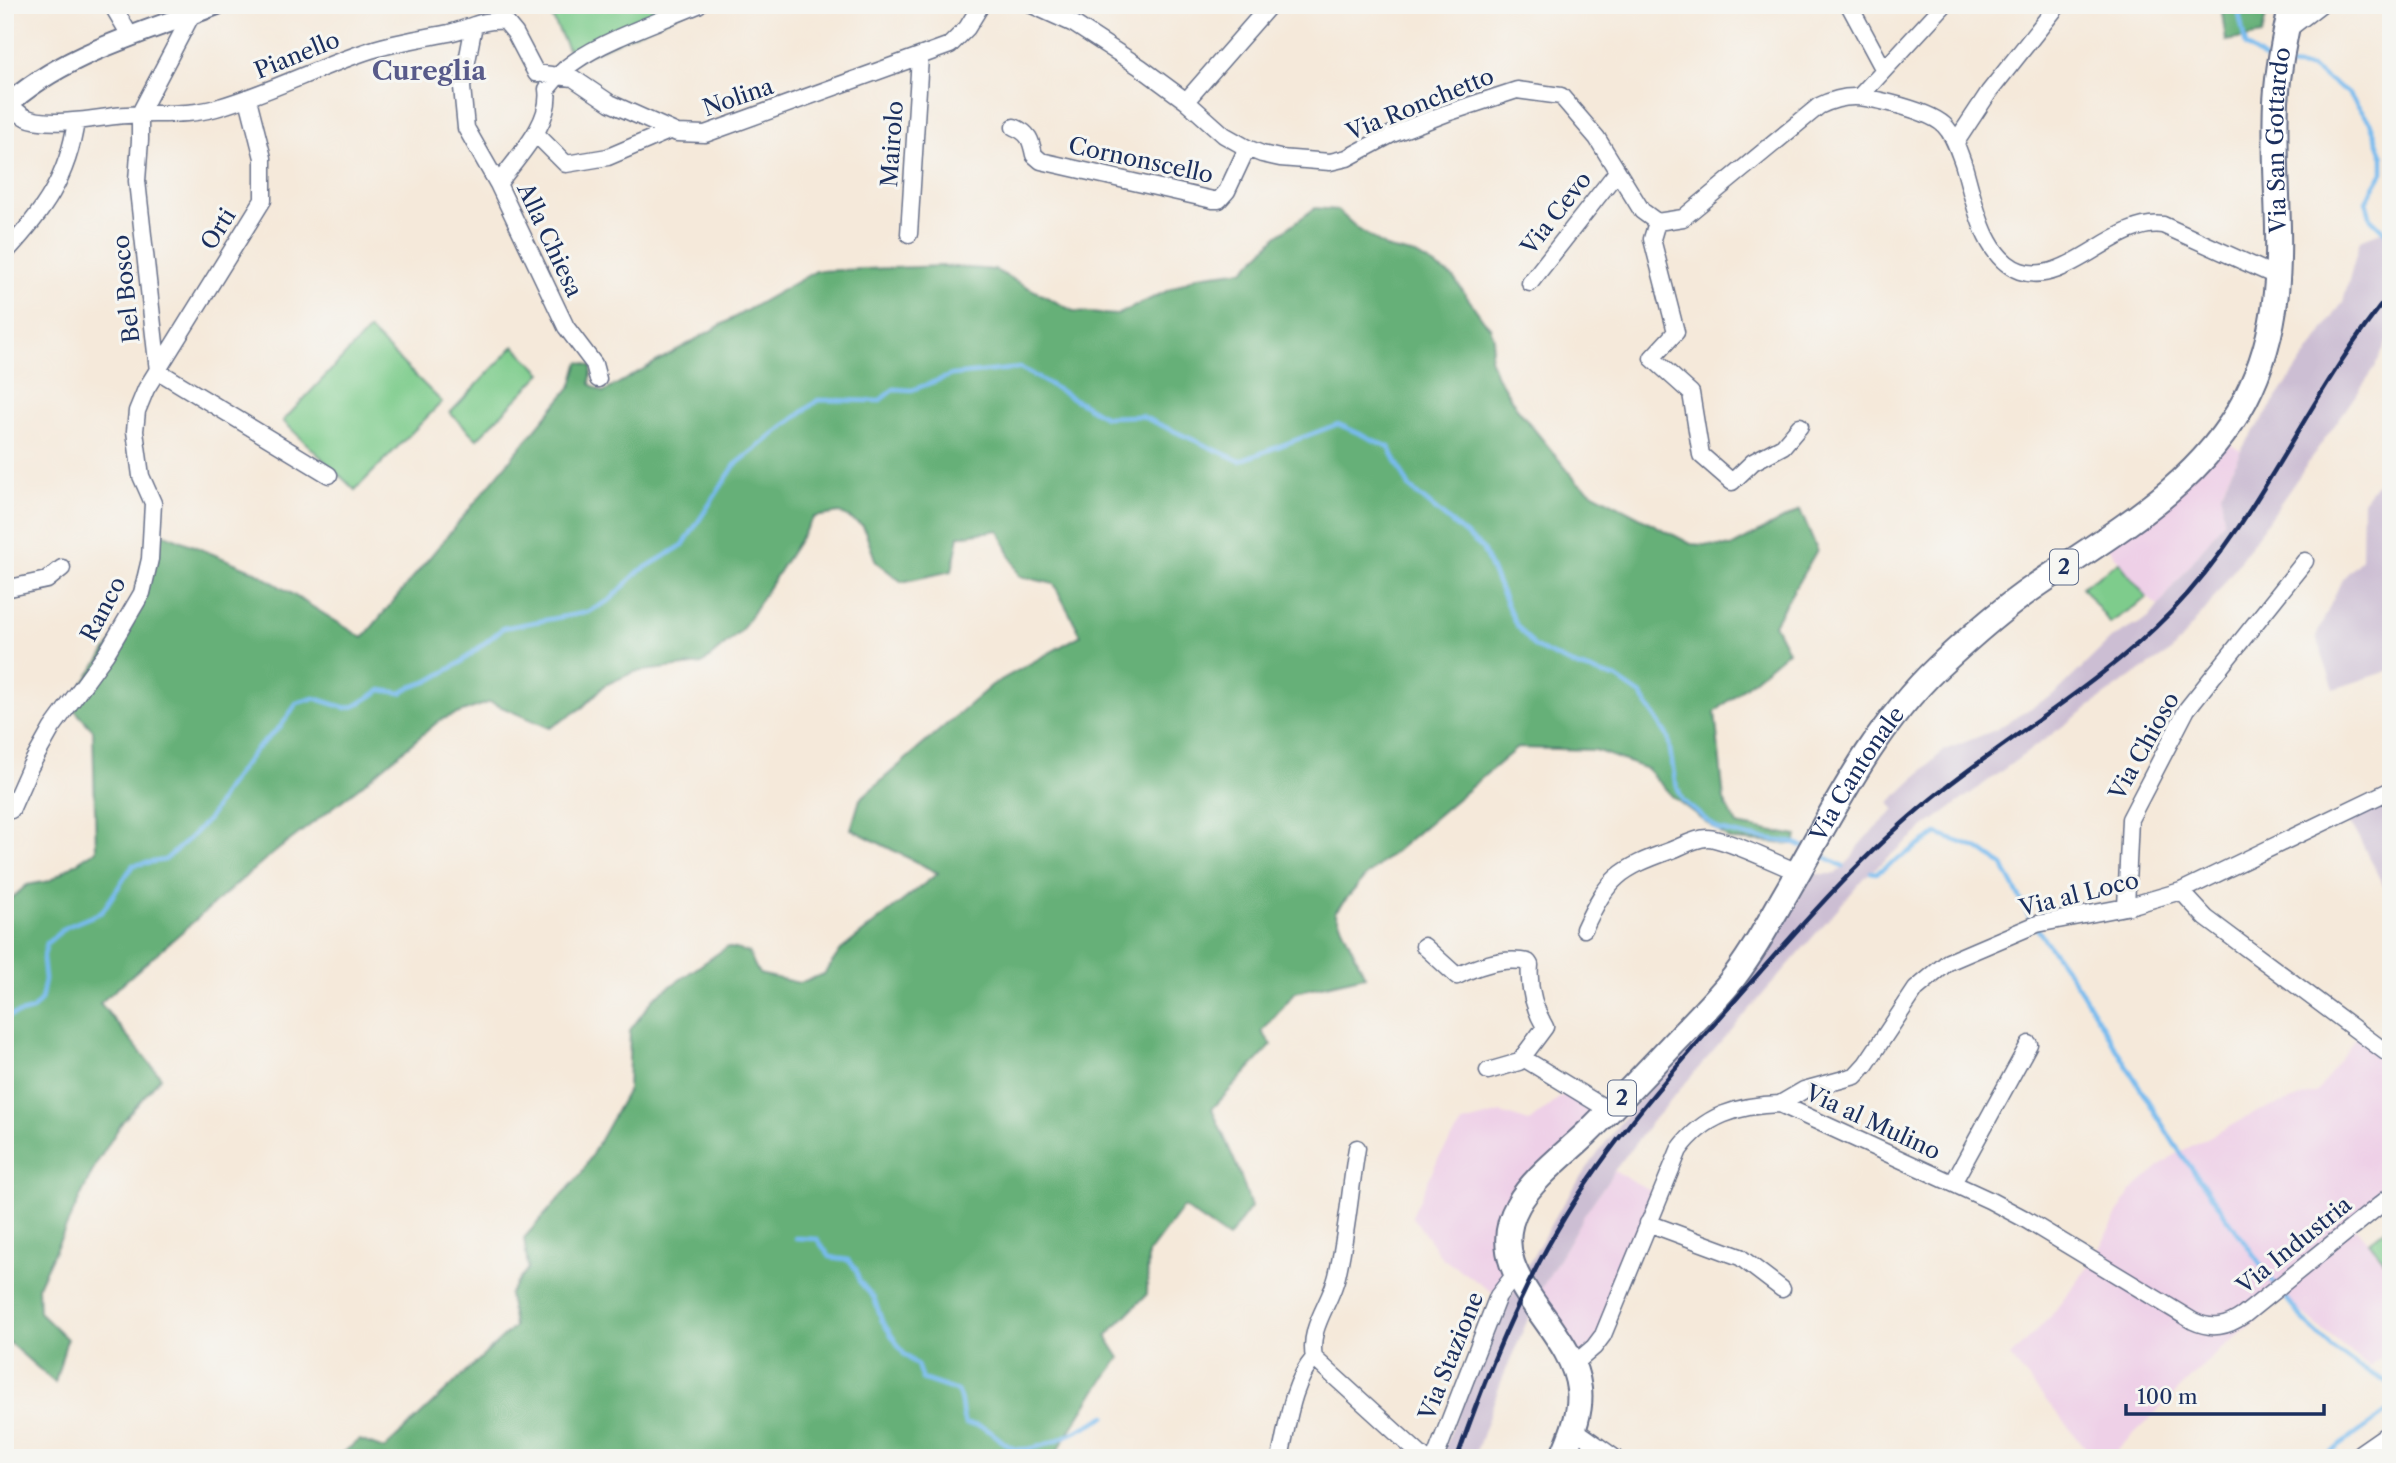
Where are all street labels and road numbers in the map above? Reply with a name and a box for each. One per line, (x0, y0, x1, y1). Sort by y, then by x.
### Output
street label: Pianello (250, 25, 344, 85)
street label: Via San Gottardo (2261, 45, 2297, 235)
street label: Via Ronchetto (1341, 62, 1498, 147)
street label: Nolina (699, 72, 778, 122)
street label: Mairolo (875, 100, 909, 188)
street label: Cornonscello (1066, 131, 1216, 189)
street label: Via Cevo (1514, 166, 1597, 261)
street label: Alla Chiesa (511, 178, 589, 302)
street label: Orti (194, 203, 242, 255)
street label: Bel Bosco (106, 234, 146, 344)
road number: 2 (2050, 550, 2078, 584)
street label: Ranco (74, 572, 132, 646)
street label: Via Chioso (2102, 687, 2185, 806)
street label: Via Cantonale (1803, 701, 1910, 847)
street label: Via al Loco (2015, 866, 2142, 923)
street label: Via al Mulino (1800, 1078, 1945, 1166)
road number: 2 (1608, 1080, 1636, 1116)
street label: Via Industria (2230, 1190, 2358, 1300)
street label: Via Stazione (1412, 1288, 1489, 1425)

